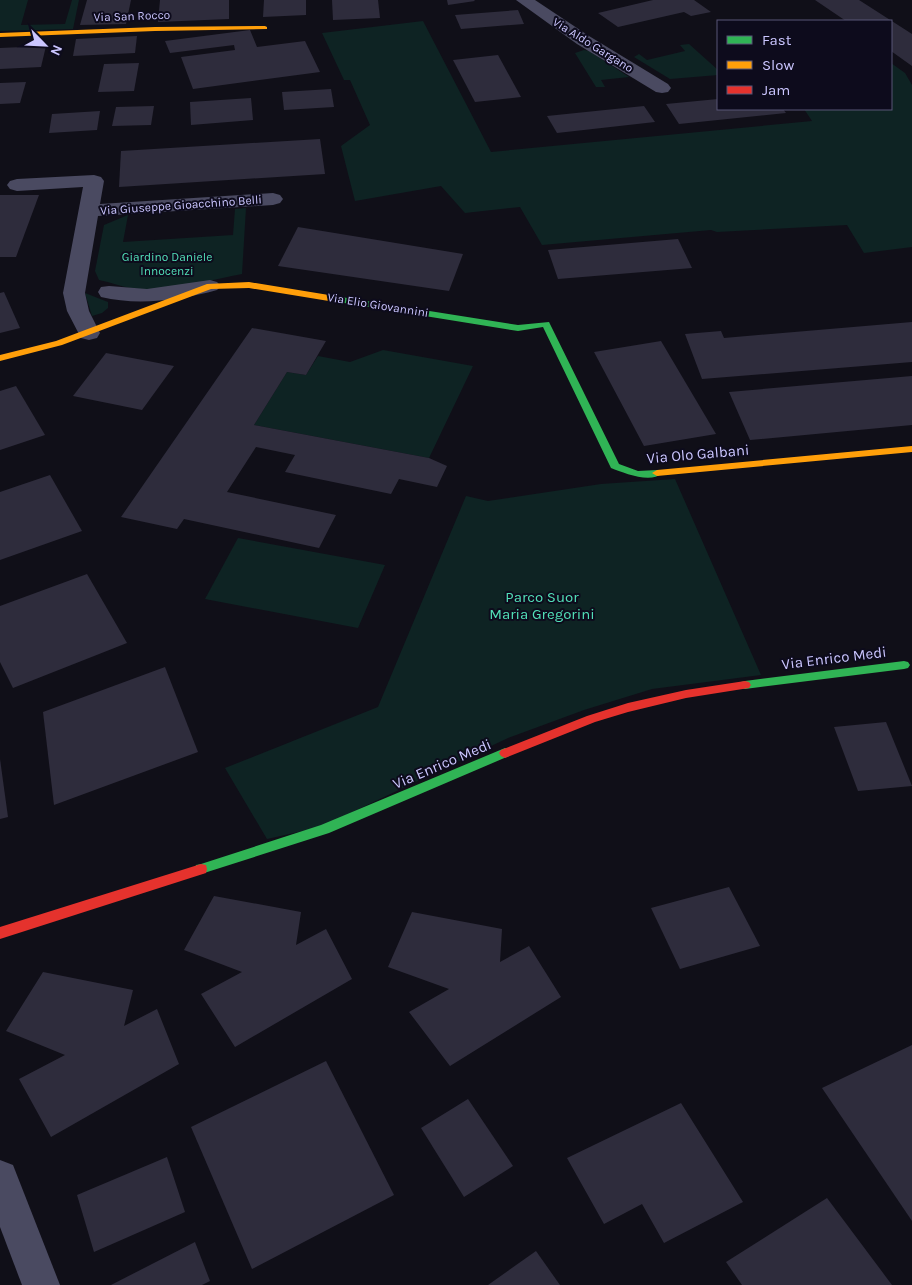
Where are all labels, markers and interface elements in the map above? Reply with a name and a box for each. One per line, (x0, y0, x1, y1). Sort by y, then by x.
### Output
street label: Via San Rocco (93, 8, 171, 24)
street label: Via Aldo Gargano (550, 15, 636, 75)
north arrow (20, 20, 70, 70)
legend (717, 20, 892, 110)
text: Fast (762, 31, 792, 49)
text: N (47, 42, 66, 58)
text: Slow (762, 56, 794, 74)
text: Jam (762, 81, 790, 99)
street label: Via Giuseppe Gioacchino Belli (100, 192, 262, 218)
park label: Giardino Daniele Innocenzi (122, 250, 212, 278)
street label: Via Elio Giovannini (326, 290, 430, 320)
street label: Via Olo Galbani (646, 441, 750, 467)
park label: Parco Suor Maria Gregorini (489, 588, 595, 623)
street label: Via Enrico Medi (781, 643, 887, 673)
street label: Via Enrico Medi (390, 735, 494, 793)

